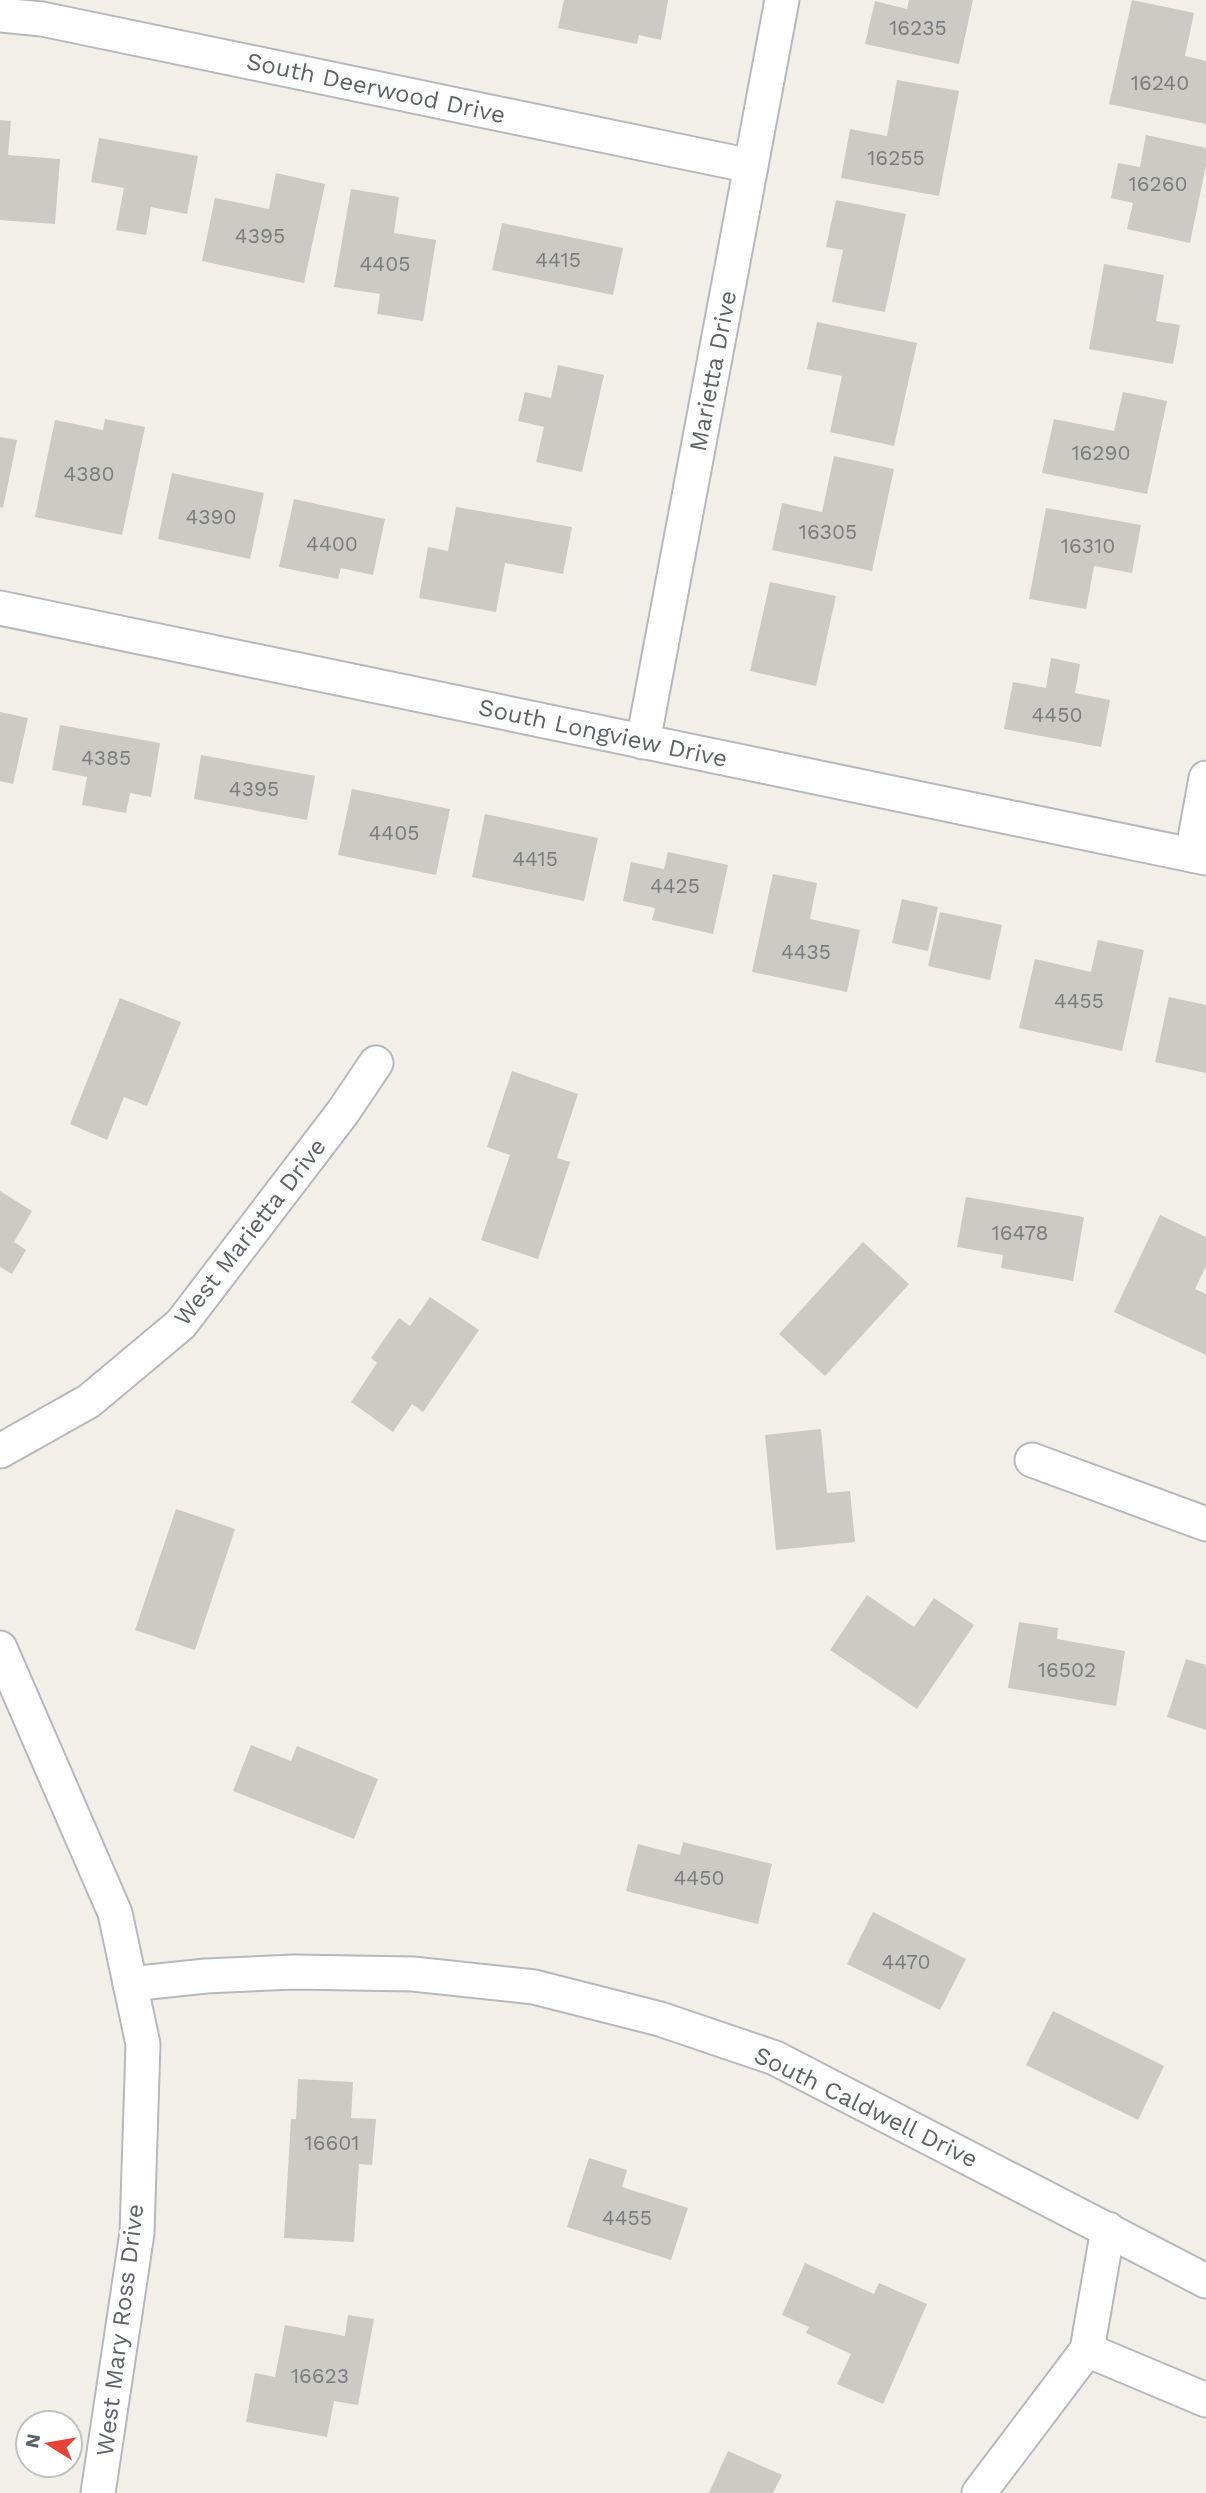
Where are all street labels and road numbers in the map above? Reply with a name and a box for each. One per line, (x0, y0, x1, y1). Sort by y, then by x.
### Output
street label: South Deerwood Drive (244, 47, 508, 129)
street label: Marietta Drive (684, 288, 742, 454)
street label: South Longview Drive (476, 693, 730, 773)
street label: West Marietta Drive (168, 1133, 332, 1331)
street label: South Caldwell Drive (750, 2041, 982, 2173)
street label: West Mary Ross Drive (91, 2202, 149, 2458)

